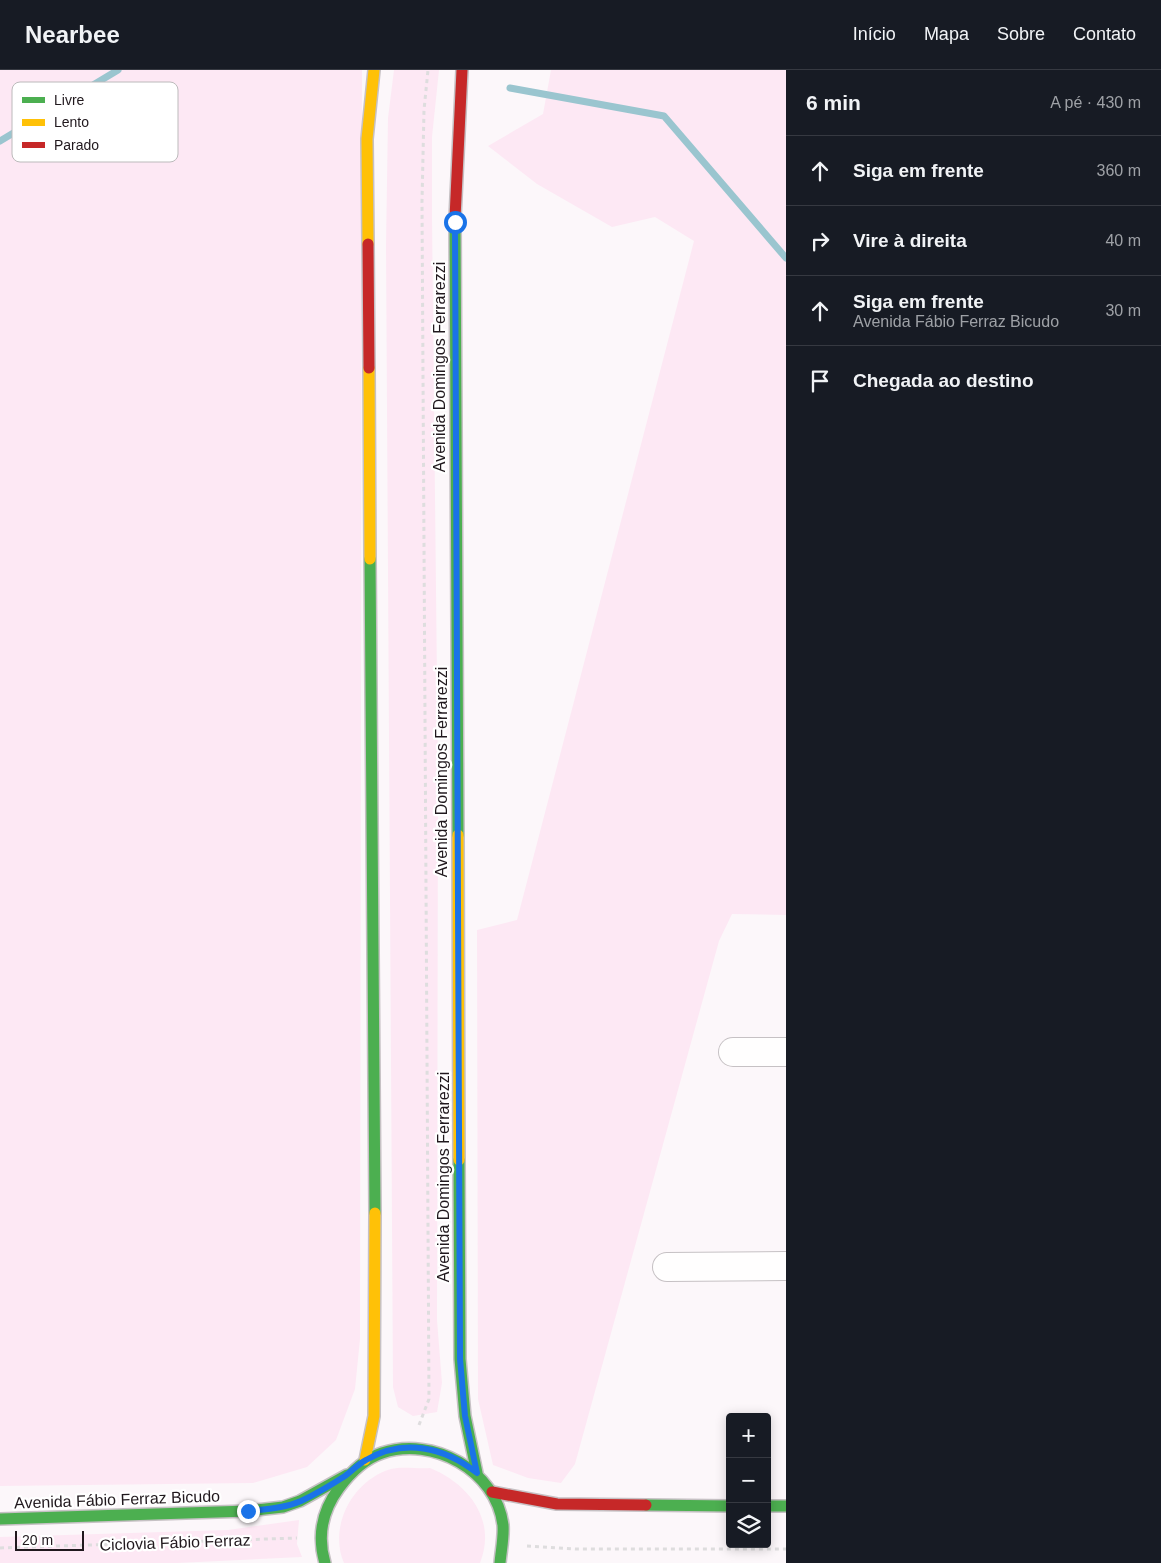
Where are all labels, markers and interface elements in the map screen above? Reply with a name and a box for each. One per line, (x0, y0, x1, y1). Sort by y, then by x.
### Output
text: Nearbee (25, 21, 120, 48)
text: Início (853, 24, 896, 44)
text: Mapa (924, 24, 969, 44)
text: Sobre (997, 24, 1045, 44)
text: Contato (1073, 24, 1136, 44)
legend (12, 82, 178, 162)
text: 6 min (806, 91, 861, 114)
text: Livre (54, 92, 85, 108)
text: A pé · 430 m (1050, 94, 1141, 111)
text: Lento (54, 114, 89, 130)
text: Parado (54, 137, 99, 153)
icon: ahead (806, 157, 834, 185)
text: Siga em frente (853, 160, 984, 181)
text: 360 m (1097, 162, 1141, 179)
route start (444, 211, 467, 234)
icon: right (806, 227, 834, 255)
text: Vire à direita (853, 230, 967, 251)
text: 40 m (1105, 232, 1141, 249)
street label: Avenida Domingos Ferrarezzi (431, 262, 448, 472)
text: Siga em frente (853, 291, 984, 312)
icon: ahead (806, 297, 834, 325)
text: 30 m (1105, 302, 1141, 319)
text: Avenida Fábio Ferraz Bicudo (853, 313, 1059, 330)
icon: arrive (806, 367, 834, 395)
text: Chegada ao destino (853, 370, 1034, 391)
street label: Avenida Domingos Ferrarezzi (433, 667, 450, 877)
street label: Avenida Domingos Ferrarezzi (435, 1072, 452, 1282)
map controls (726, 1413, 771, 1548)
button: + (726, 1413, 771, 1458)
button: − (726, 1458, 771, 1503)
street label: Avenida Fábio Ferraz Bicudo (14, 1487, 220, 1512)
route end (237, 1500, 260, 1523)
button: layers (726, 1503, 771, 1548)
scale bar (15, 1528, 84, 1551)
street label: Ciclovia Fábio Ferraz (99, 1531, 251, 1554)
text: 20 m (22, 1532, 53, 1548)

